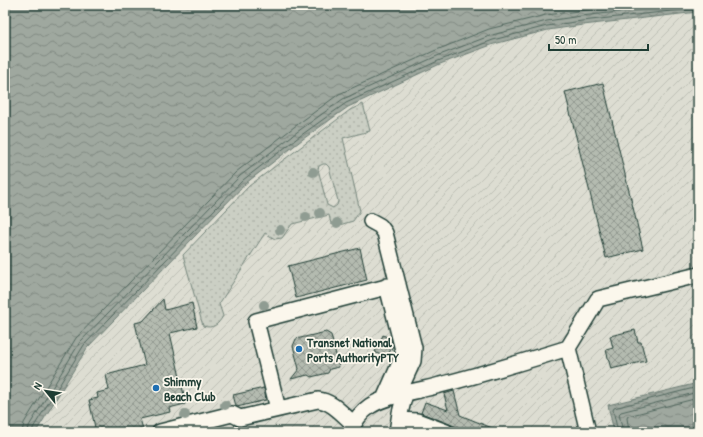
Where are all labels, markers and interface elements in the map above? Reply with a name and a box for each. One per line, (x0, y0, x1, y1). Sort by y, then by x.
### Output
scale bar (549, 26, 648, 52)
text: 50 m (555, 31, 576, 48)
place label: Transnet National Ports AuthorityPTY (306, 333, 399, 367)
marker: Transnet National Ports AuthorityPTY (294, 344, 304, 354)
north arrow (26, 371, 66, 411)
place label: Shimmy Beach Club (164, 372, 216, 405)
text: N (30, 380, 45, 392)
marker: Shimmy Beach Club (151, 383, 161, 393)

